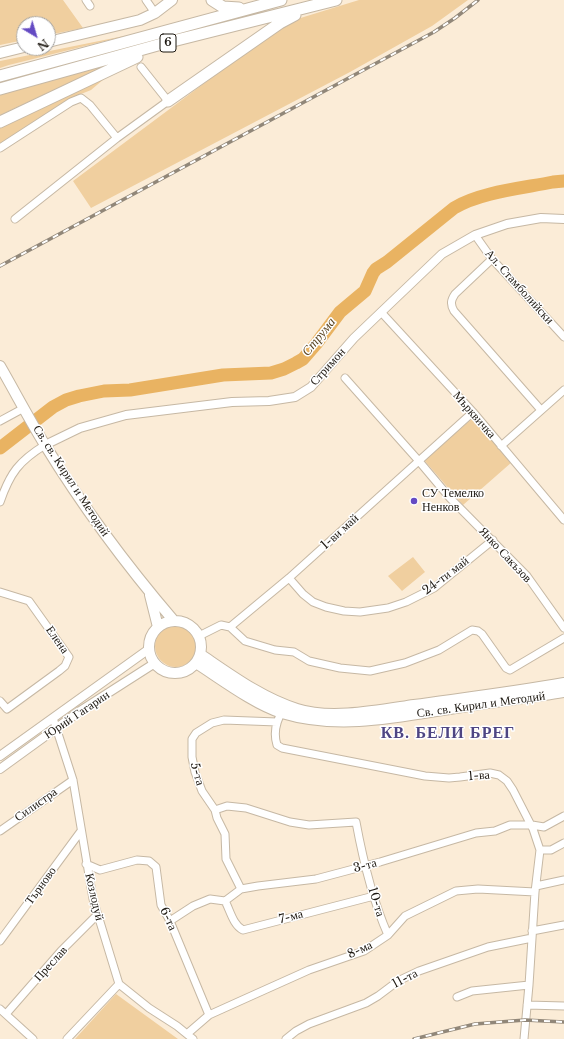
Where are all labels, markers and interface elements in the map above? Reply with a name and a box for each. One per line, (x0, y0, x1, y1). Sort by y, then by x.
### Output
north arrow (16, 16, 56, 56)
road number: 6 (160, 34, 176, 52)
text: N (34, 36, 51, 53)
street label: Ал. Стамболийски (482, 247, 556, 327)
water label: Струма (299, 315, 339, 359)
street label: Стримон (307, 345, 349, 389)
street label: Мърквичка (450, 388, 498, 442)
street label: Св. св. Кирил и Методий (30, 423, 112, 539)
place label: СУ Темелко Ненков (422, 487, 484, 515)
marker: СУ Темелко Ненков (409, 496, 419, 506)
street label: 1-ви май (318, 511, 362, 553)
street label: Янко Сакъзов (476, 524, 534, 586)
street label: 24-ти май (420, 554, 472, 598)
street label: Елена (42, 623, 72, 657)
street label: Юрий Гагарин (42, 688, 112, 742)
street label: Св. св. Кирил и Методий (416, 689, 546, 721)
district label: КВ. БЕЛИ БРЕГ (381, 723, 515, 743)
street label: 5-та (187, 761, 207, 787)
street label: 1-ва (468, 768, 490, 784)
street label: Силистра (12, 785, 60, 825)
street label: 3-та (352, 856, 378, 876)
street label: Търново (22, 864, 60, 908)
street label: Козлодуй (82, 872, 106, 922)
street label: 10-та (365, 885, 387, 919)
street label: 6-та (156, 905, 180, 933)
street label: 7-ма (277, 907, 305, 927)
street label: 8-ма (345, 938, 375, 962)
street label: Преслав (31, 943, 71, 985)
street label: 11-та (390, 966, 420, 992)

